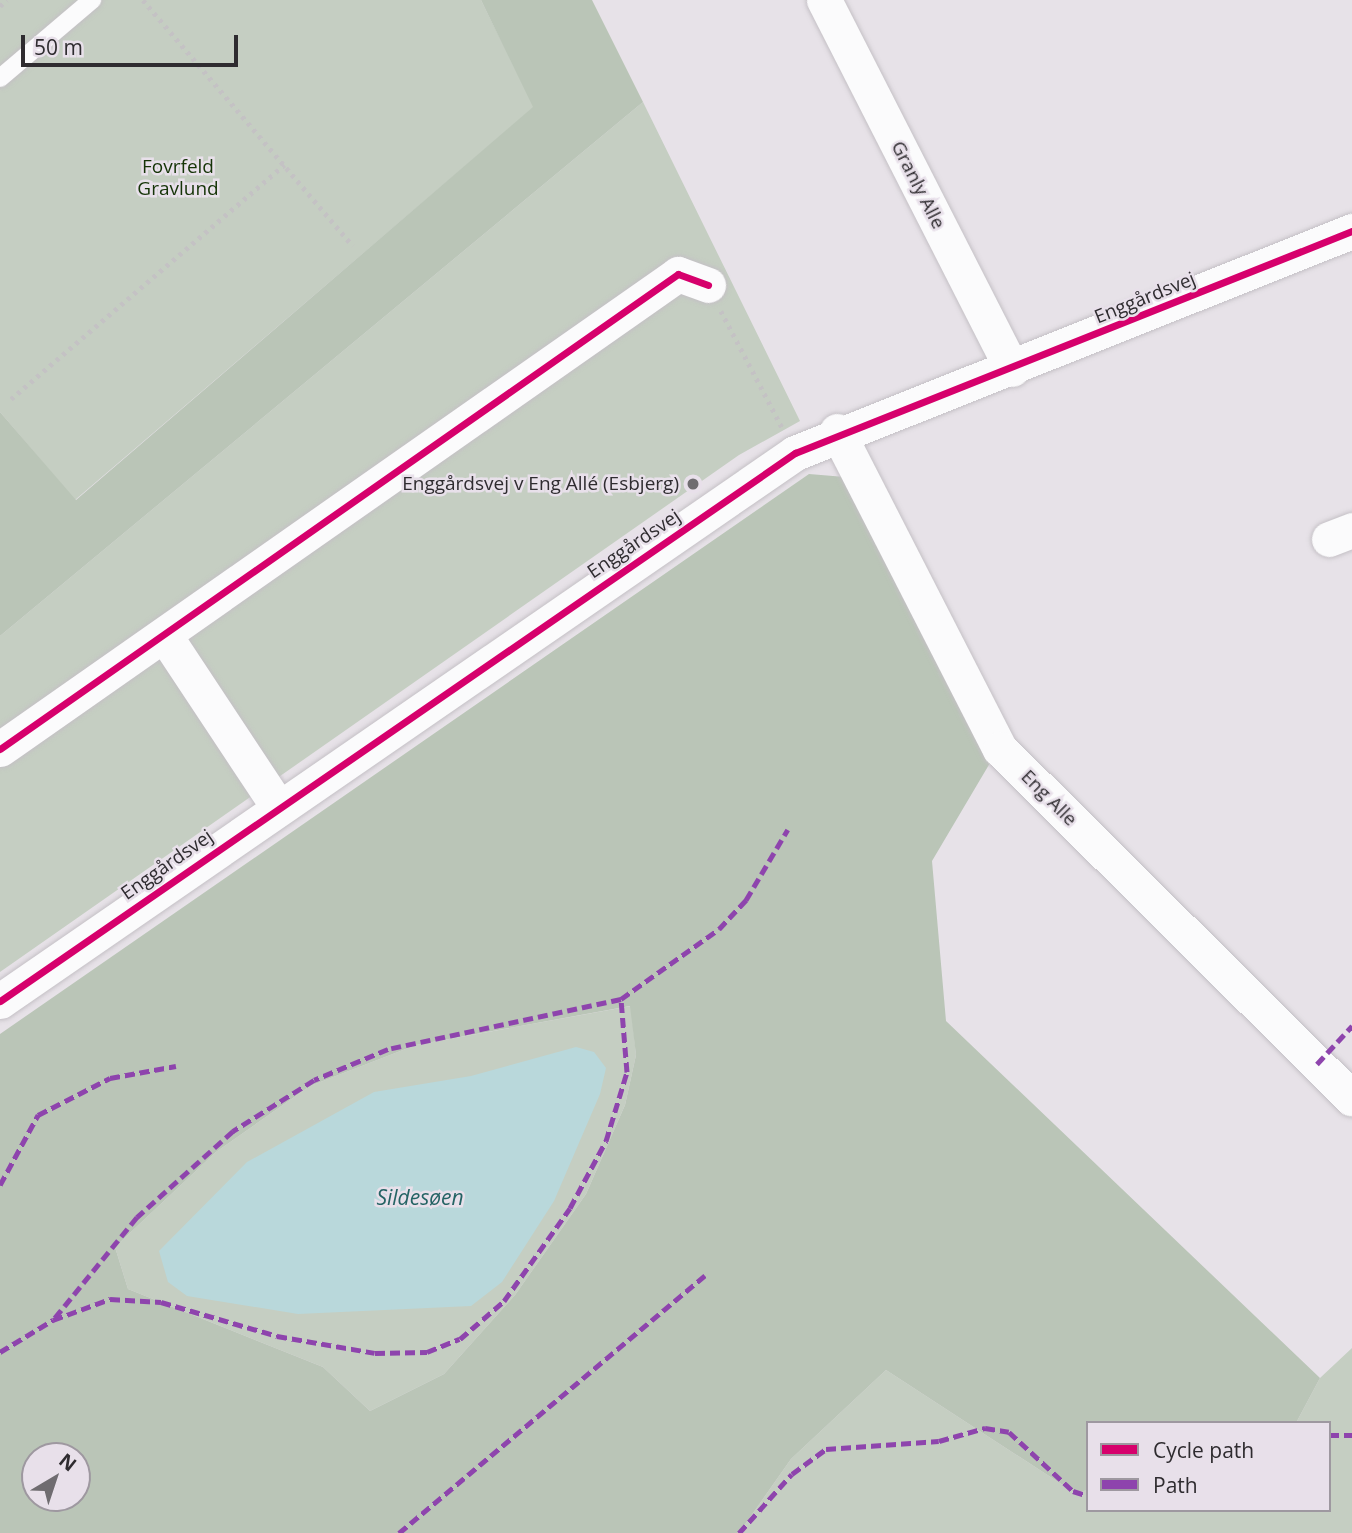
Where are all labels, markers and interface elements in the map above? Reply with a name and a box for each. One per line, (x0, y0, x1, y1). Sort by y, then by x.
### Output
scale bar (24, 21, 242, 65)
text: 50 m (34, 33, 83, 61)
street label: Granly Alle (886, 137, 950, 233)
park label: Fovrfeld Gravlund (137, 156, 219, 200)
street label: Enggårdsvej (1091, 267, 1199, 329)
place label: Enggårdsvej v Eng Allé (Esbjerg) (402, 473, 679, 495)
marker: Enggårdsvej v Eng Allé (Esbjerg) (685, 476, 701, 492)
street label: Enggårdsvej (583, 505, 685, 583)
street label: Eng Alle (1016, 765, 1082, 831)
street label: Enggårdsvej (117, 825, 217, 905)
water label: Sildesøen (376, 1184, 464, 1210)
legend (1086, 1421, 1331, 1512)
text: Cycle path (1153, 1436, 1254, 1464)
north arrow (21, 1442, 91, 1512)
text: N (54, 1447, 82, 1477)
text: Path (1153, 1471, 1198, 1499)

